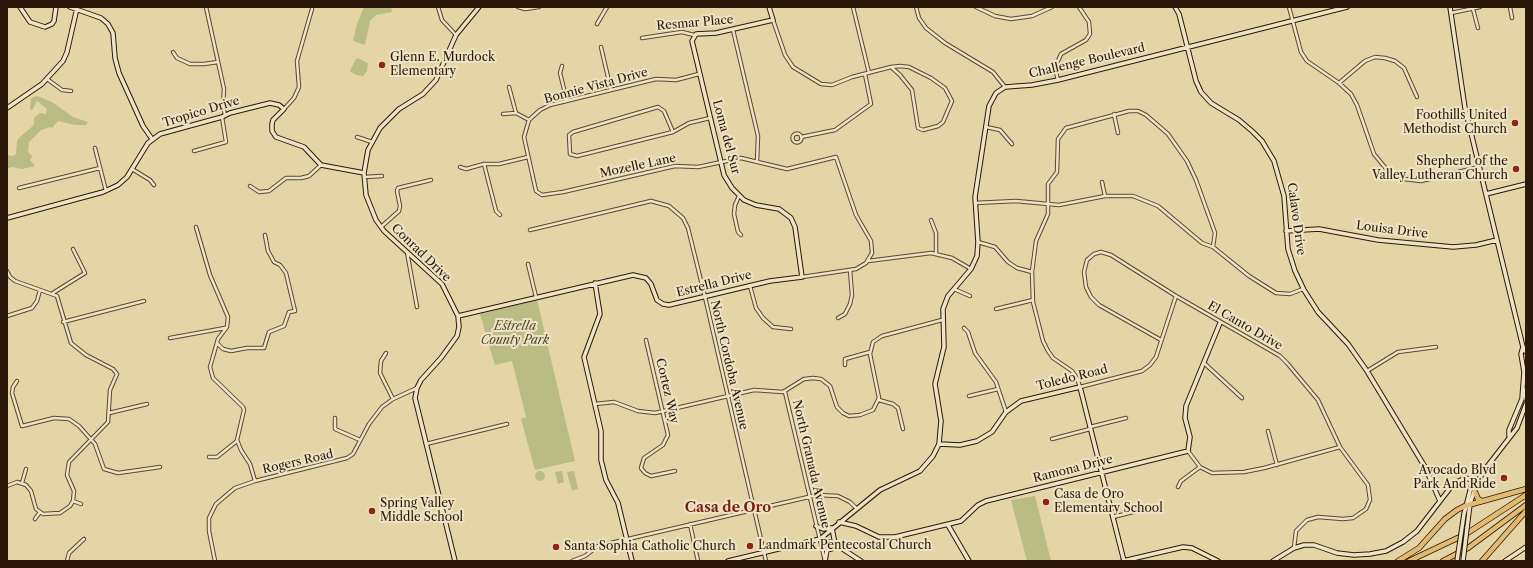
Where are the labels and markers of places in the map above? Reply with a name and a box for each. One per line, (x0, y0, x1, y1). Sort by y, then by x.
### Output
place label: Glenn E. Murdock Elementary (390, 51, 495, 79)
marker: Glenn E. Murdock Elementary (377, 60, 387, 70)
place label: Foothills United Methodist Church (1403, 109, 1507, 137)
marker: Foothills United Methodist Church (1510, 118, 1520, 128)
place label: Shepherd of the Valley Lutheran Church (1372, 155, 1508, 183)
marker: Shepherd of the Valley Lutheran Church (1511, 164, 1521, 174)
place label: Avocado Blvd Park And Ride (1413, 464, 1496, 492)
marker: Avocado Blvd Park And Ride (1499, 473, 1509, 483)
place label: Casa de Oro Elementary School (1054, 488, 1163, 516)
place label: Spring Valley Middle School (380, 497, 463, 525)
marker: Casa de Oro Elementary School (1041, 497, 1051, 507)
marker: Spring Valley Middle School (367, 506, 377, 516)
place label: Landmark Pentecostal Church (758, 539, 932, 553)
place label: Santa Sophia Catholic Church (564, 540, 736, 554)
marker: Landmark Pentecostal Church (745, 541, 755, 551)
marker: Santa Sophia Catholic Church (551, 542, 561, 552)

